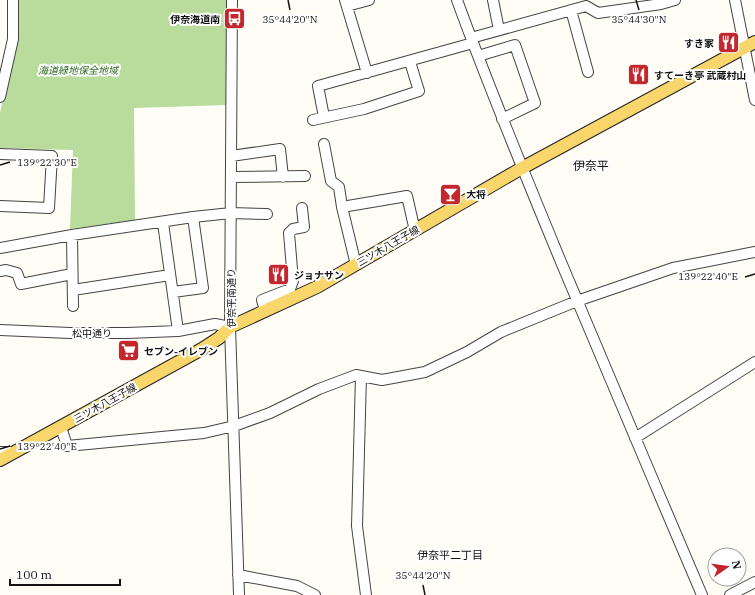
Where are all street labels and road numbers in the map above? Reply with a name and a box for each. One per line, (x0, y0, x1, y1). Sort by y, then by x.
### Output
street label: 三ツ木八王子線 (354, 223, 422, 269)
street label: 伊奈平南通り (225, 268, 238, 328)
street label: 松中通り (72, 327, 112, 340)
street label: 三ツ木八王子線 (71, 380, 139, 426)

